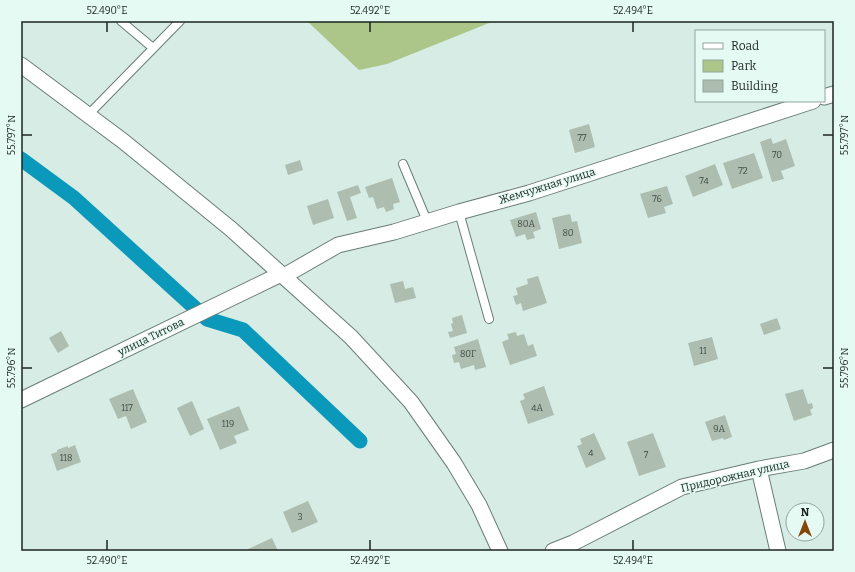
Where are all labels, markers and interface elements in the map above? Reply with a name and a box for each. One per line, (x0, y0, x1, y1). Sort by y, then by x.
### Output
text: 52.490°E (87, 5, 128, 17)
text: 52.492°E (350, 5, 390, 17)
text: 52.494°E (613, 5, 653, 17)
legend (695, 30, 825, 102)
text: Road (731, 39, 759, 53)
text: Park (731, 59, 757, 73)
text: Building (731, 79, 778, 93)
text: 55.797°N (6, 115, 18, 155)
text: 55.797°N (839, 115, 851, 155)
house number: 77 (577, 133, 587, 143)
house number: 70 (772, 150, 782, 160)
street label: Жемчужная улица (497, 165, 597, 207)
house number: 72 (738, 166, 748, 176)
house number: 74 (699, 176, 710, 186)
house number: 76 (652, 194, 662, 204)
house number: 80А (517, 219, 535, 229)
house number: 80 (562, 228, 574, 238)
street label: улица Титова (115, 315, 186, 359)
house number: 11 (699, 346, 707, 356)
text: 55.796°N (6, 348, 18, 388)
text: 55.796°N (839, 348, 851, 388)
house number: 80Г (460, 349, 476, 359)
house number: 117 (121, 403, 133, 413)
house number: 4А (531, 403, 543, 413)
house number: 119 (222, 419, 234, 429)
house number: 9А (713, 424, 725, 434)
house number: 4 (588, 448, 594, 458)
house number: 7 (644, 450, 649, 460)
house number: 118 (60, 453, 72, 463)
street label: Придорожная улица (680, 457, 790, 495)
north arrow (785, 502, 825, 542)
text: N (801, 506, 810, 519)
house number: 3 (297, 512, 303, 522)
text: 52.490°E (87, 555, 128, 567)
text: 52.492°E (350, 555, 390, 567)
text: 52.494°E (613, 555, 653, 567)

